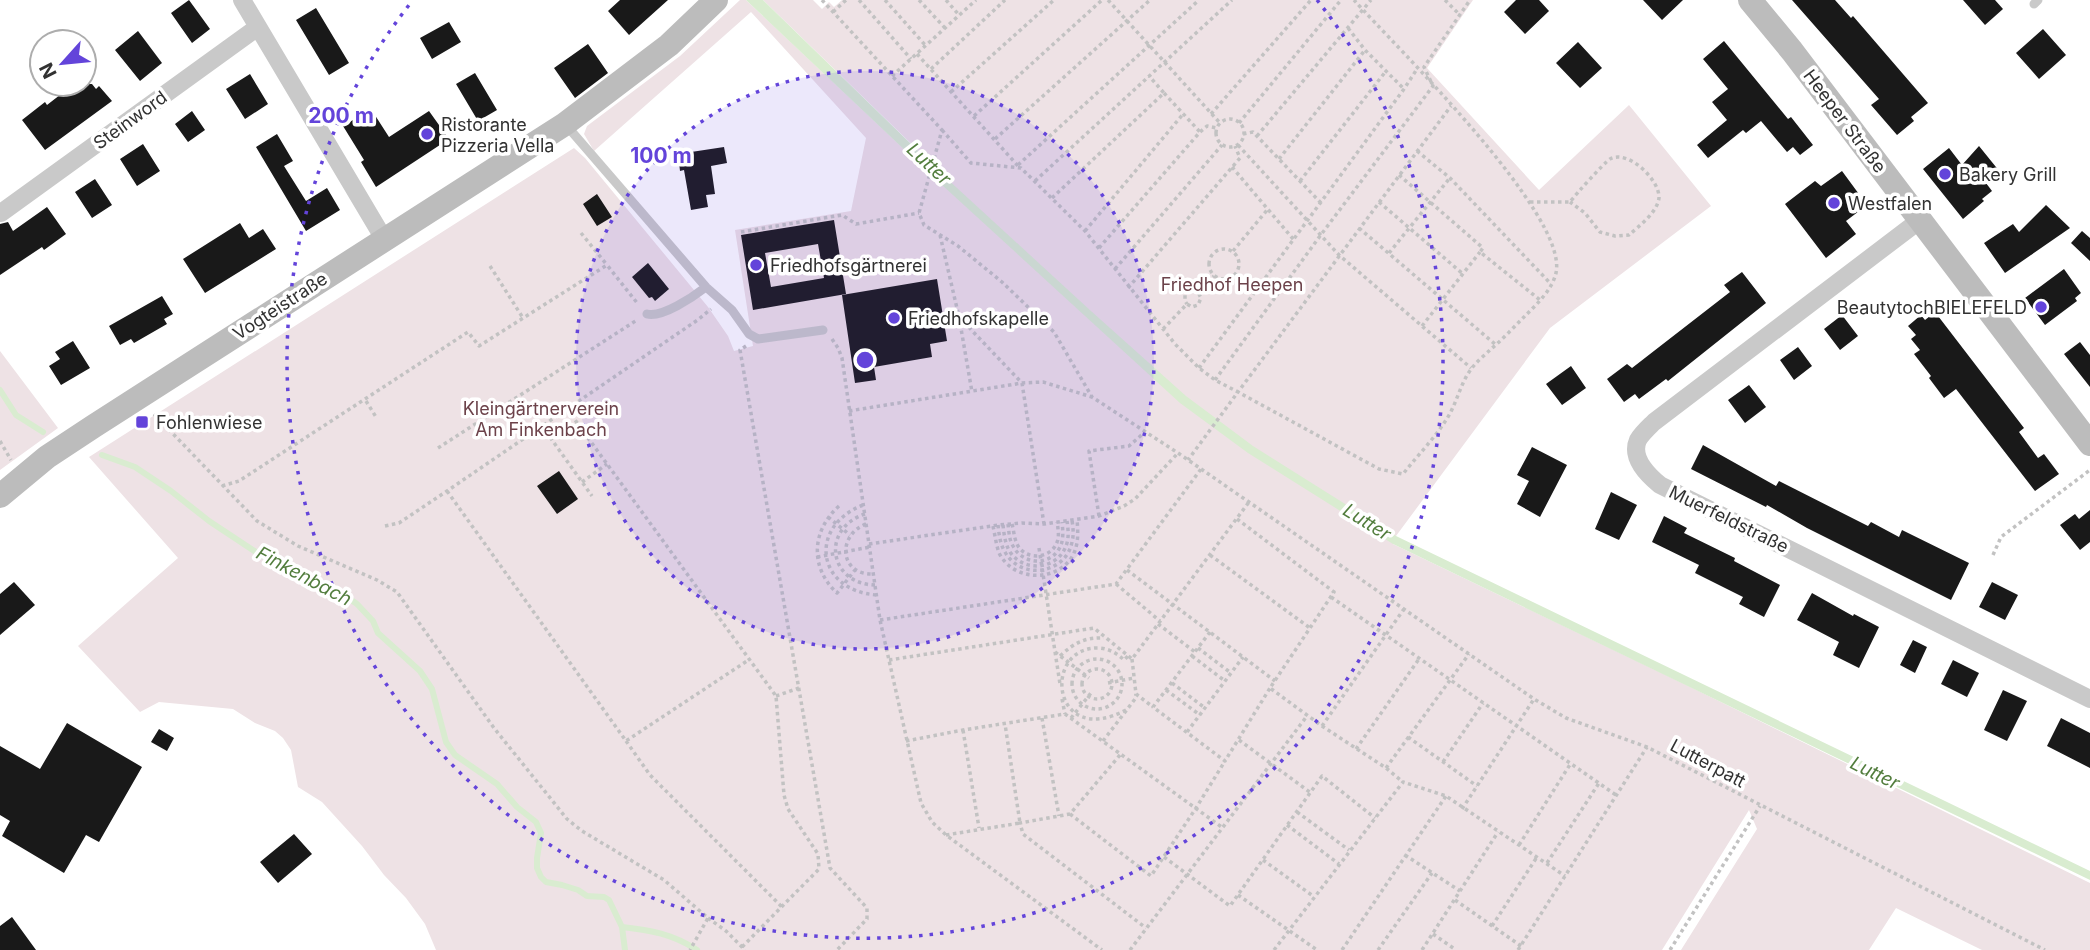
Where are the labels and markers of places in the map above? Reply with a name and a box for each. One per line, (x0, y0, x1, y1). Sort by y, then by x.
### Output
place label: Ristorante Pizzeria Vella (441, 114, 554, 156)
marker: Ristorante Pizzeria Vella (419, 126, 435, 142)
place label: Bakery Grill (1959, 164, 2057, 185)
marker: Bakery Grill (1937, 166, 1953, 182)
place label: Westfalen (1848, 193, 1932, 214)
marker: Westfalen (1826, 195, 1842, 211)
place label: Friedhofsgärtnerei (770, 255, 927, 276)
marker: Friedhofsgärtnerei (748, 257, 764, 273)
place label: BeautytochBIELEFELD (1837, 297, 2027, 318)
marker: BeautytochBIELEFELD (2033, 299, 2049, 315)
place label: Friedhofskapelle (908, 308, 1049, 329)
marker: Friedhofskapelle (886, 310, 902, 326)
centre of rings (853, 348, 877, 372)
place label: Fohlenwiese (156, 412, 262, 433)
marker: Fohlenwiese (134, 414, 150, 430)

